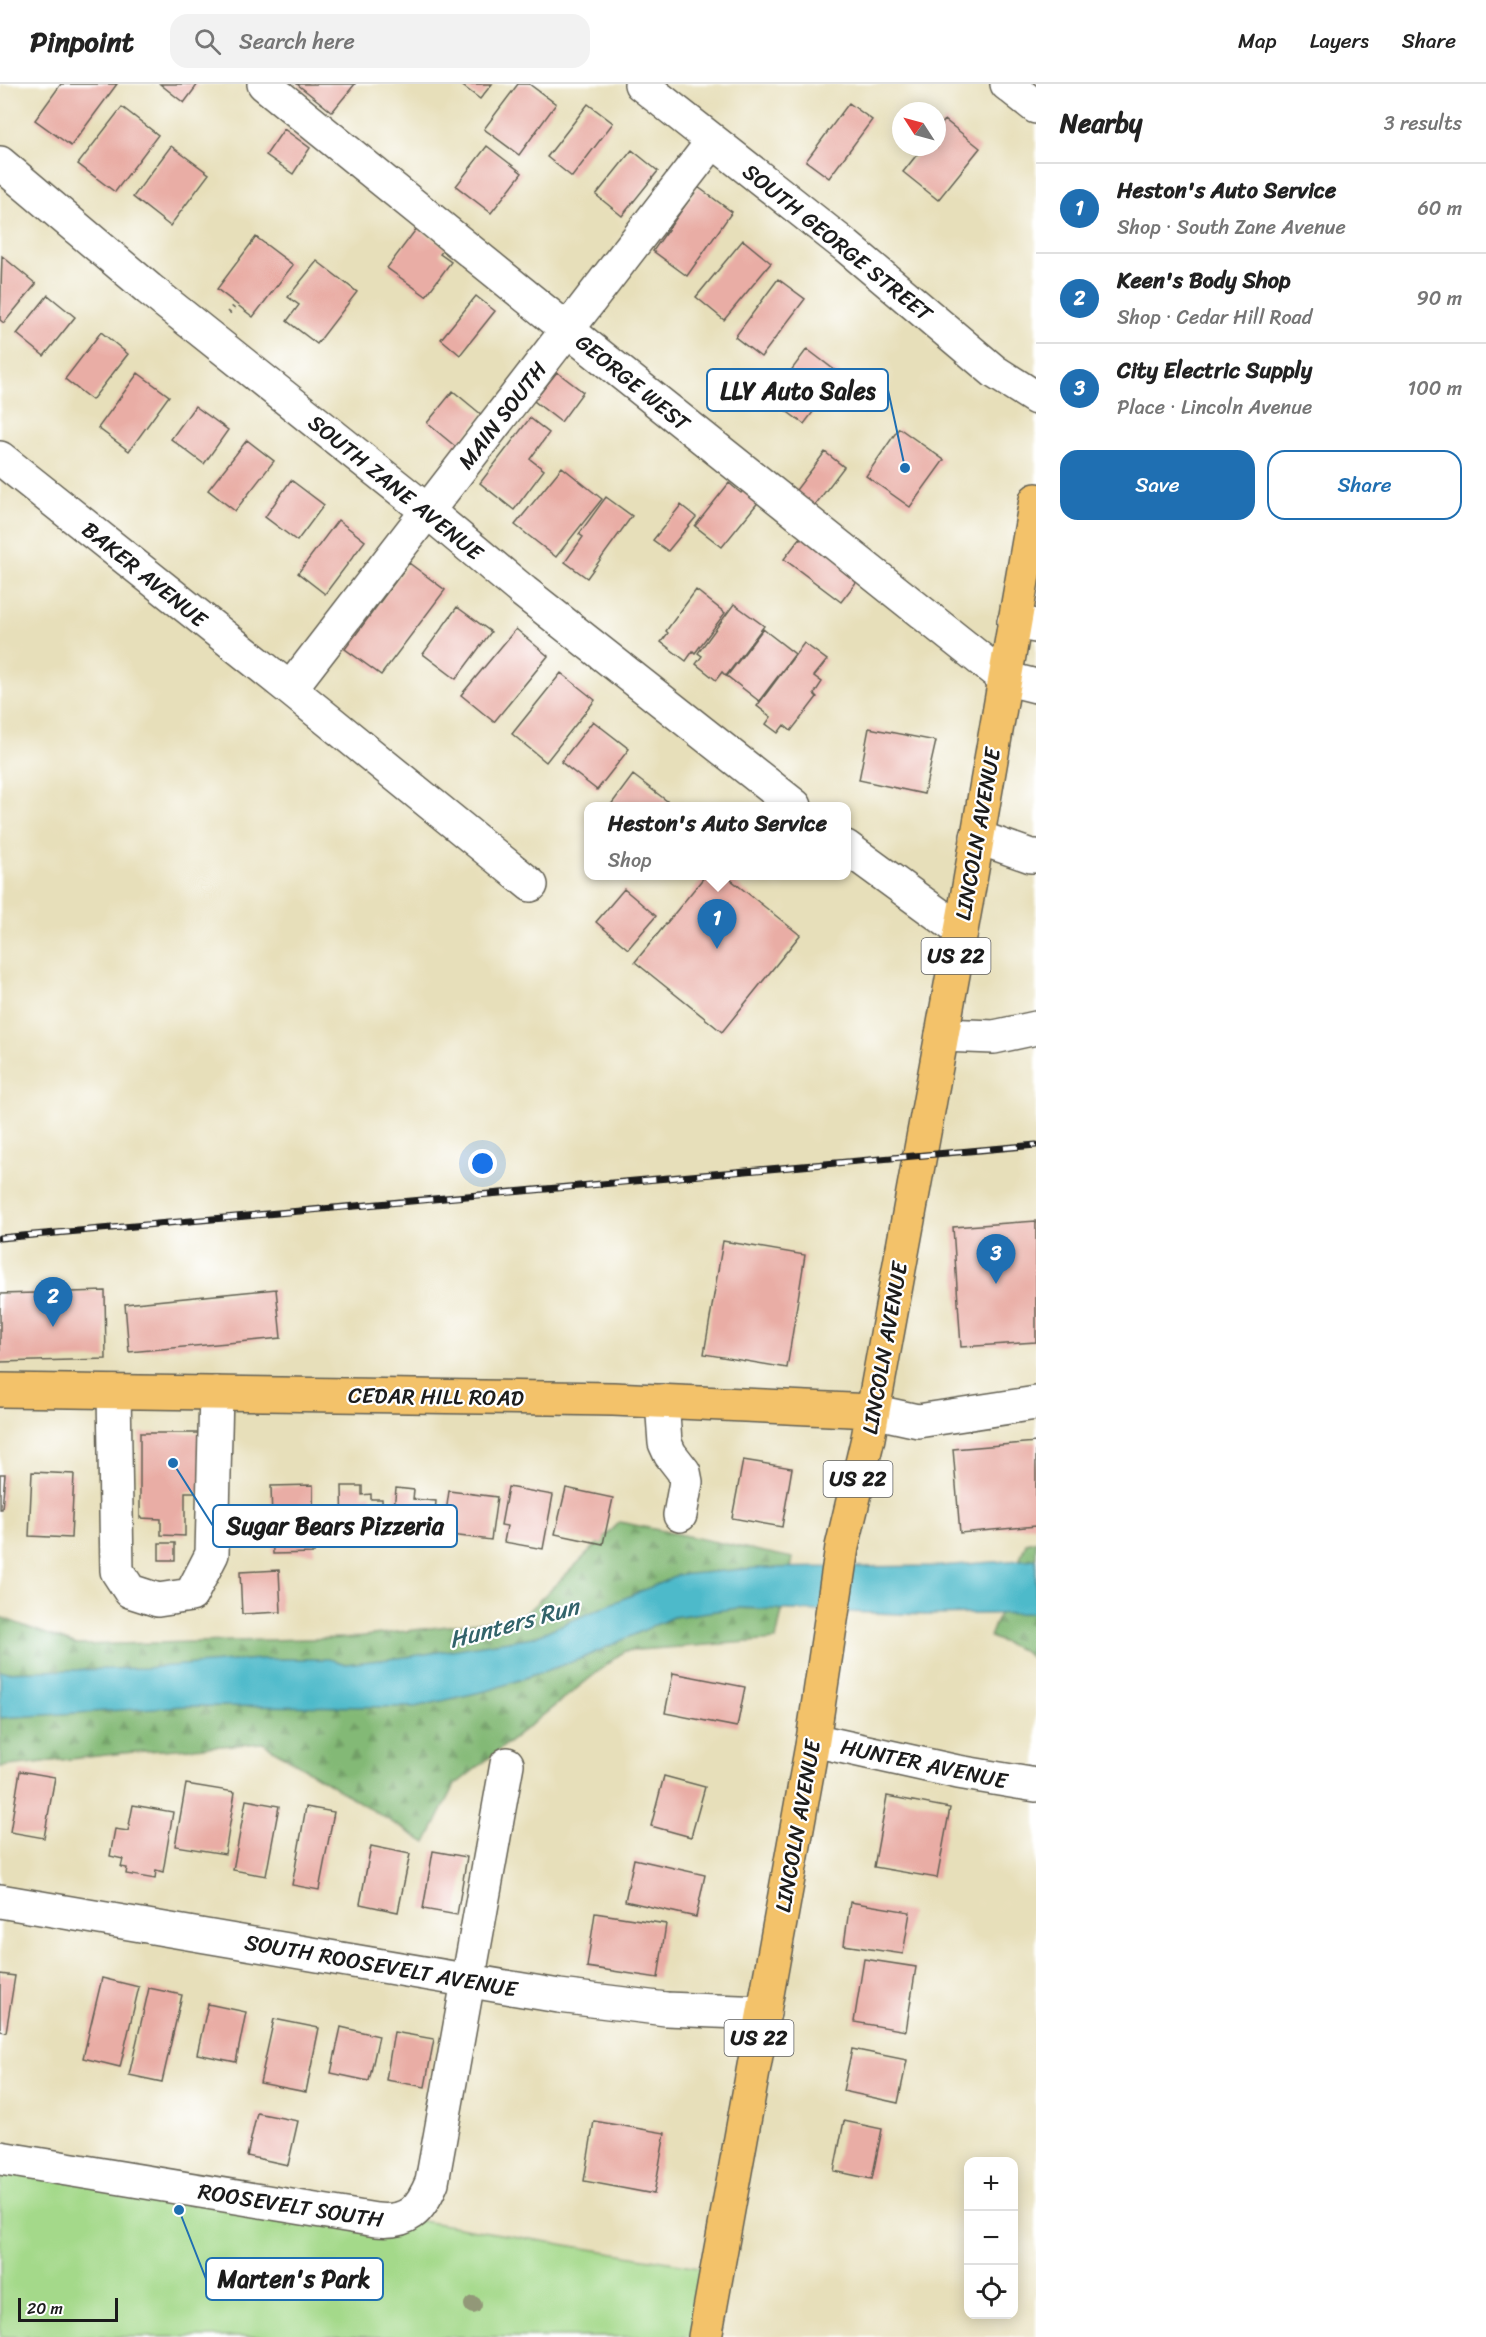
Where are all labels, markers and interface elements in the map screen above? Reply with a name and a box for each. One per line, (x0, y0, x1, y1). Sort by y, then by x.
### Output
search box (170, 14, 590, 68)
text: Pinpoint (30, 17, 134, 66)
text: Search here (239, 22, 355, 61)
text: Map (1238, 22, 1277, 60)
text: Layers (1310, 22, 1369, 60)
text: Share (1402, 22, 1456, 60)
icon: search (191, 25, 224, 58)
text: Nearby (1060, 100, 1142, 146)
north arrow (892, 102, 946, 156)
text: 3 results (1384, 106, 1462, 141)
street label: SOUTH GEORGE STREET (734, 153, 943, 333)
text: Heston's Auto Service (1117, 171, 1336, 210)
text: 1 (1075, 191, 1084, 226)
text: 60 m (1417, 191, 1462, 226)
text: Shop · South Zane Avenue (1117, 210, 1346, 245)
text: Keen's Body Shop (1117, 261, 1291, 300)
text: 2 (1074, 281, 1085, 316)
text: 90 m (1417, 281, 1462, 316)
text: Shop · Cedar Hill Road (1117, 300, 1312, 335)
street label: GEORGE WEST (566, 323, 700, 442)
text: City Electric Supply (1117, 351, 1312, 390)
street label: MAIN SOUTH (447, 352, 558, 478)
callout: LLY Auto Sales (707, 369, 888, 411)
text: LLY Auto Sales (720, 370, 877, 412)
text: 3 (1074, 371, 1085, 406)
text: 100 m (1408, 371, 1462, 406)
text: Place · Lincoln Avenue (1117, 390, 1312, 425)
street label: SOUTH ZANE AVENUE (299, 404, 493, 572)
button: Save (1060, 450, 1255, 520)
button: Share (1267, 450, 1462, 520)
street label: BAKER AVENUE (73, 511, 218, 639)
street label: LINCOLN AVENUE (943, 743, 1012, 923)
popup (584, 802, 851, 880)
text: Heston's Auto Service (608, 804, 827, 843)
text: Shop (608, 843, 652, 878)
pin: 1 (698, 900, 736, 949)
road number: US 22 (922, 938, 990, 974)
your location (468, 1149, 497, 1178)
pin: 3 (976, 1234, 1016, 1284)
street label: LINCOLN AVENUE (850, 1257, 919, 1437)
pin: 2 (34, 1278, 72, 1327)
street label: CEDAR HILL ROAD (348, 1375, 524, 1418)
road number: US 22 (824, 1461, 892, 1497)
callout: Sugar Bears Pizzeria (213, 1505, 457, 1547)
text: Sugar Bears Pizzeria (225, 1505, 445, 1547)
water label: Hunters Run (444, 1585, 587, 1661)
street label: HUNTER AVENUE (837, 1727, 1013, 1801)
street label: LINCOLN AVENUE (763, 1735, 832, 1915)
street label: SOUTH ROOSEVELT AVENUE (242, 1922, 522, 2009)
road number: US 22 (724, 2020, 794, 2056)
map controls (964, 2157, 1018, 2319)
button: + (964, 2157, 1018, 2211)
street label: ROOSEVELT SOUTH (195, 2172, 387, 2239)
button: − (964, 2211, 1018, 2265)
callout: Marten's Park (206, 2258, 383, 2300)
text: Marten's Park (217, 2258, 371, 2300)
button: locate (964, 2265, 1018, 2319)
text: 20 m (27, 2294, 63, 2323)
scale bar (18, 2295, 118, 2322)

